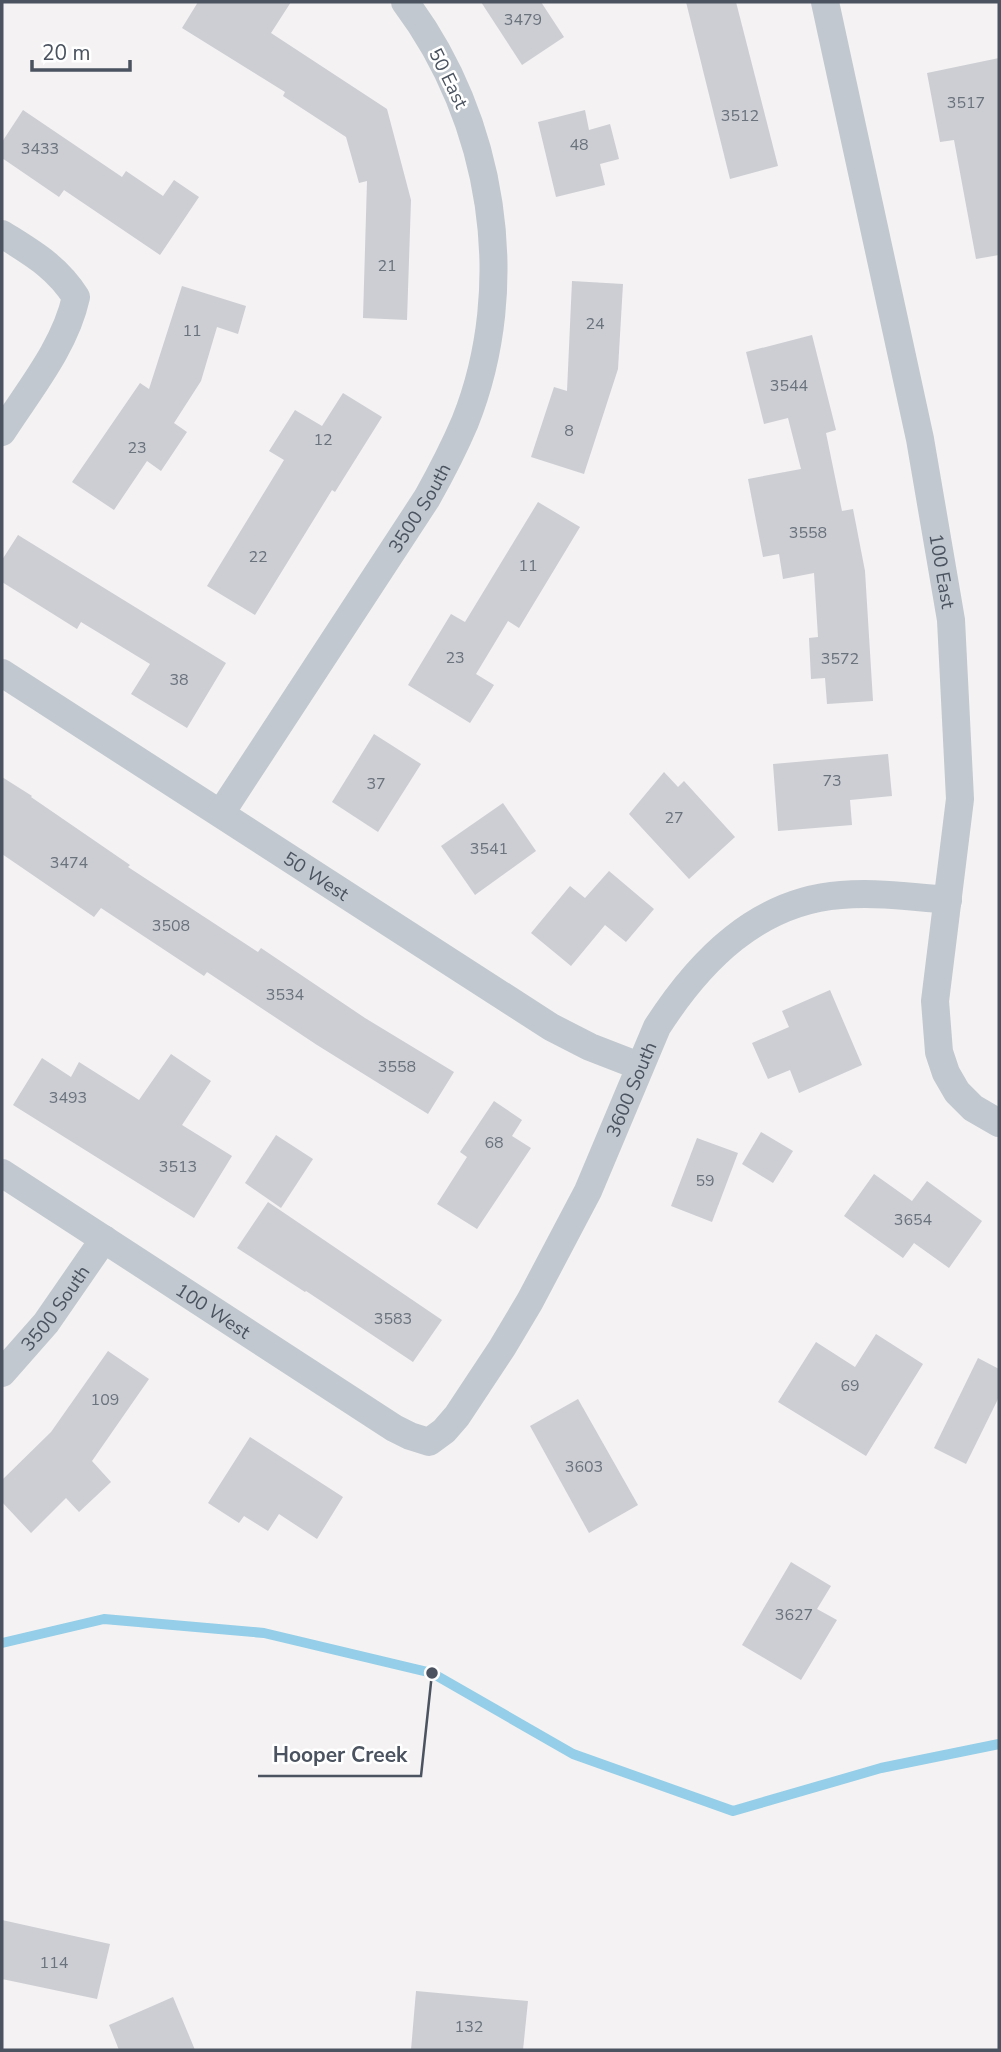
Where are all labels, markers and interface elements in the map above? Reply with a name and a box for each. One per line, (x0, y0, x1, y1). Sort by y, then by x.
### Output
house number: 3479 (504, 9, 542, 31)
scale bar (32, 28, 130, 72)
text: 20 m (42, 39, 91, 67)
street label: 50 East (422, 44, 474, 113)
house number: 3517 (947, 92, 985, 114)
house number: 3512 (721, 105, 759, 127)
house number: 48 (569, 134, 589, 156)
house number: 3433 (21, 138, 59, 160)
house number: 21 (377, 255, 397, 277)
house number: 24 (585, 313, 605, 335)
house number: 11 (182, 320, 202, 342)
house number: 3544 (770, 375, 809, 397)
house number: 8 (564, 420, 574, 442)
house number: 12 (313, 429, 333, 451)
house number: 23 (127, 437, 147, 459)
street label: 3500 South (383, 459, 457, 558)
house number: 3558 (789, 522, 827, 544)
street label: 100 East (922, 531, 961, 611)
house number: 22 (248, 546, 268, 568)
house number: 11 (518, 555, 538, 577)
house number: 23 (445, 647, 465, 669)
house number: 3572 (821, 648, 859, 670)
house number: 38 (169, 669, 189, 691)
house number: 73 (822, 770, 842, 792)
house number: 37 (366, 773, 386, 795)
house number: 27 (664, 807, 684, 829)
house number: 3541 (470, 838, 508, 860)
street label: 50 West (278, 846, 354, 907)
house number: 3474 (50, 852, 89, 874)
house number: 3508 (152, 915, 190, 937)
house number: 3534 (266, 984, 305, 1006)
street label: 3600 South (600, 1038, 663, 1141)
house number: 3558 (378, 1056, 416, 1078)
house number: 3493 (49, 1087, 87, 1109)
house number: 68 (484, 1132, 504, 1154)
house number: 3513 (159, 1156, 197, 1178)
house number: 59 (695, 1170, 715, 1192)
house number: 3654 (894, 1209, 933, 1231)
street label: 3500 South (15, 1260, 96, 1357)
street label: 100 West (170, 1277, 256, 1345)
house number: 3583 (374, 1308, 412, 1330)
house number: 69 (840, 1375, 860, 1397)
house number: 109 (91, 1389, 119, 1411)
house number: 3603 (565, 1456, 603, 1478)
house number: 3627 (775, 1604, 813, 1626)
callout: Hooper Creek (258, 1734, 421, 1776)
text: Hooper Creek (273, 1741, 408, 1769)
house number: 114 (40, 1952, 69, 1974)
house number: 132 (455, 2016, 483, 2038)

